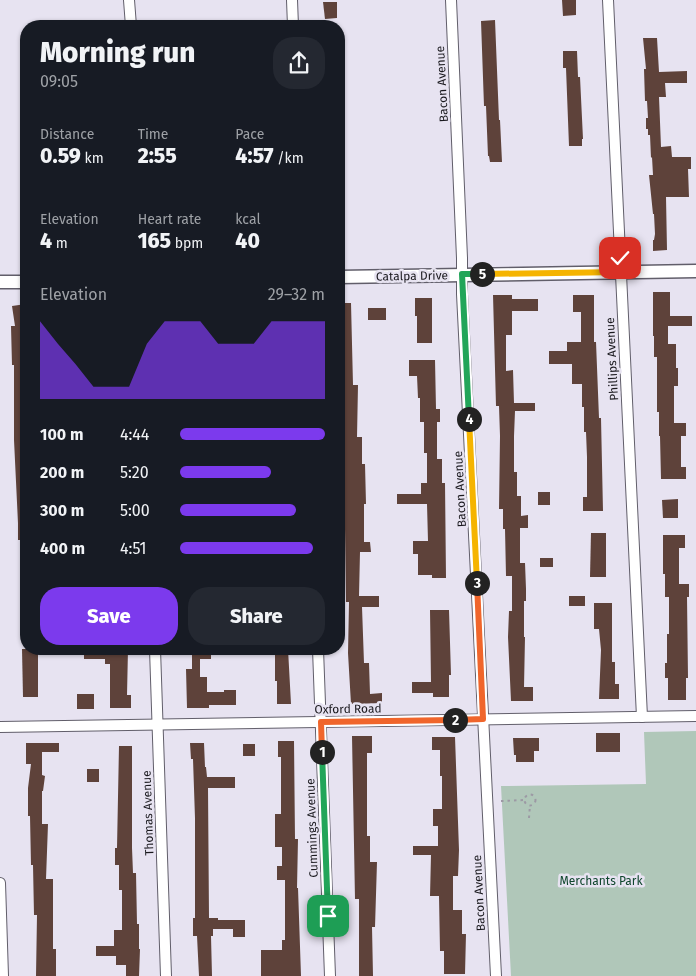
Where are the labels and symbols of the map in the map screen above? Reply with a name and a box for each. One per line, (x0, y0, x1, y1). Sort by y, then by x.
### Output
street label: Bacon Avenue (433, 45, 451, 123)
pin (599, 237, 641, 279)
pin: 5 (470, 262, 494, 286)
street label: Catalpa Drive (376, 268, 448, 284)
street label: Phillips Avenue (603, 317, 621, 401)
pin: 4 (456, 406, 482, 432)
street label: Bacon Avenue (451, 450, 469, 528)
pin: 3 (464, 570, 490, 596)
street label: Oxford Road (314, 701, 382, 717)
pin: 2 (442, 708, 468, 732)
pin: 1 (310, 740, 334, 764)
street label: Thomas Avenue (140, 770, 156, 856)
street label: Cummings Avenue (303, 778, 321, 878)
street label: Bacon Avenue (470, 854, 488, 932)
park label: Merchants Park (559, 874, 643, 888)
pin (307, 895, 349, 937)

